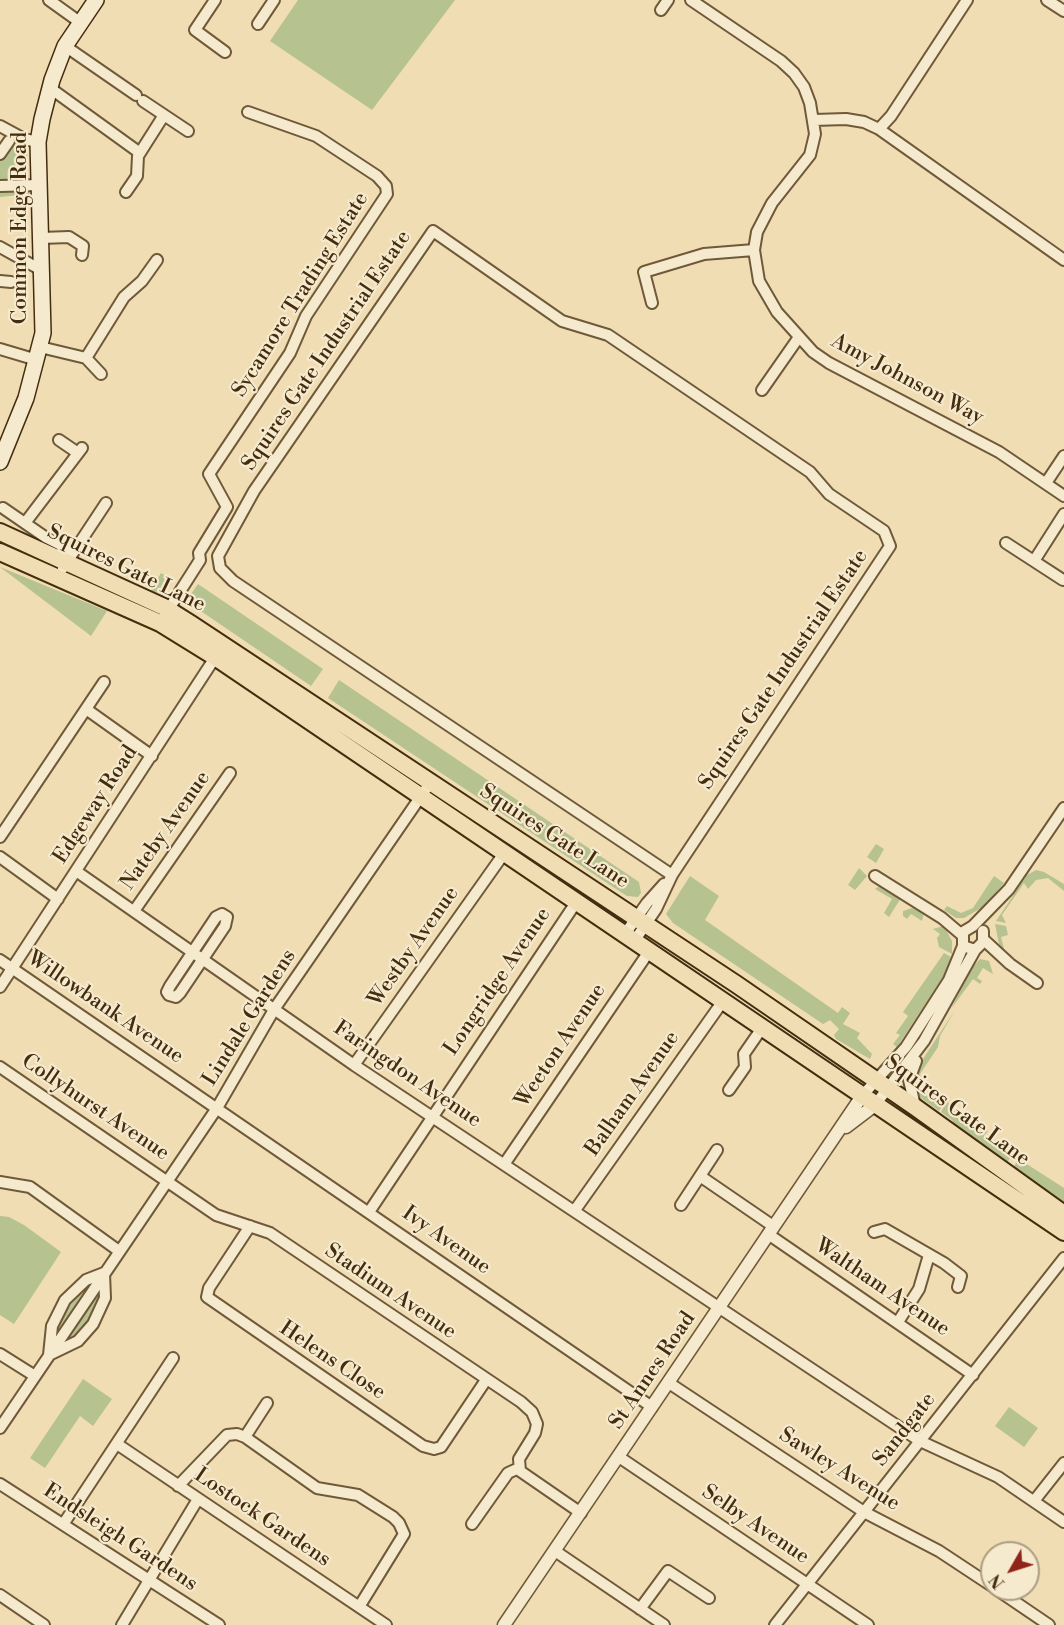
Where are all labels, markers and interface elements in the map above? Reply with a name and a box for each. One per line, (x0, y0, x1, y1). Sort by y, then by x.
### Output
street label: Common Edge Road (8, 132, 34, 324)
street label: Sycamore Trading Estate (228, 188, 374, 402)
street label: Squires Gate Industrial Estate (237, 226, 417, 476)
street label: Amy Johnson Way (826, 329, 988, 431)
street label: Squires Gate Lane (43, 520, 209, 618)
street label: Squires Gate Industrial Estate (694, 545, 874, 795)
street label: Edgeway Road (48, 741, 144, 869)
street label: Nateby Avenue (116, 767, 216, 895)
street label: Squires Gate Lane (475, 779, 633, 895)
street label: Westby Avenue (363, 882, 465, 1012)
street label: Longridge Avenue (439, 903, 557, 1061)
street label: Lindale Gardens (198, 945, 302, 1091)
street label: Willowbank Avenue (22, 946, 188, 1070)
street label: Weeton Avenue (510, 979, 612, 1113)
street label: Faringdon Avenue (328, 1016, 486, 1134)
street label: Balham Avenue (581, 1027, 685, 1161)
street label: Collyhurst Avenue (16, 1049, 174, 1167)
street label: Squires Gate Lane (880, 1050, 1034, 1172)
street label: Ivy Avenue (397, 1201, 495, 1281)
street label: Waltham Avenue (810, 1234, 954, 1342)
street label: Stadium Avenue (319, 1239, 461, 1345)
street label: St Annes Road (605, 1308, 701, 1434)
street label: Helens Close (274, 1316, 390, 1406)
street label: Sandgate (868, 1388, 942, 1472)
street label: Sawley Avenue (774, 1423, 904, 1517)
street label: Lostock Gardens (189, 1463, 335, 1573)
street label: Endsleigh Gardens (38, 1479, 202, 1597)
street label: Selby Avenue (696, 1480, 814, 1570)
north arrow (980, 1541, 1040, 1601)
text: N (986, 1570, 1009, 1592)

